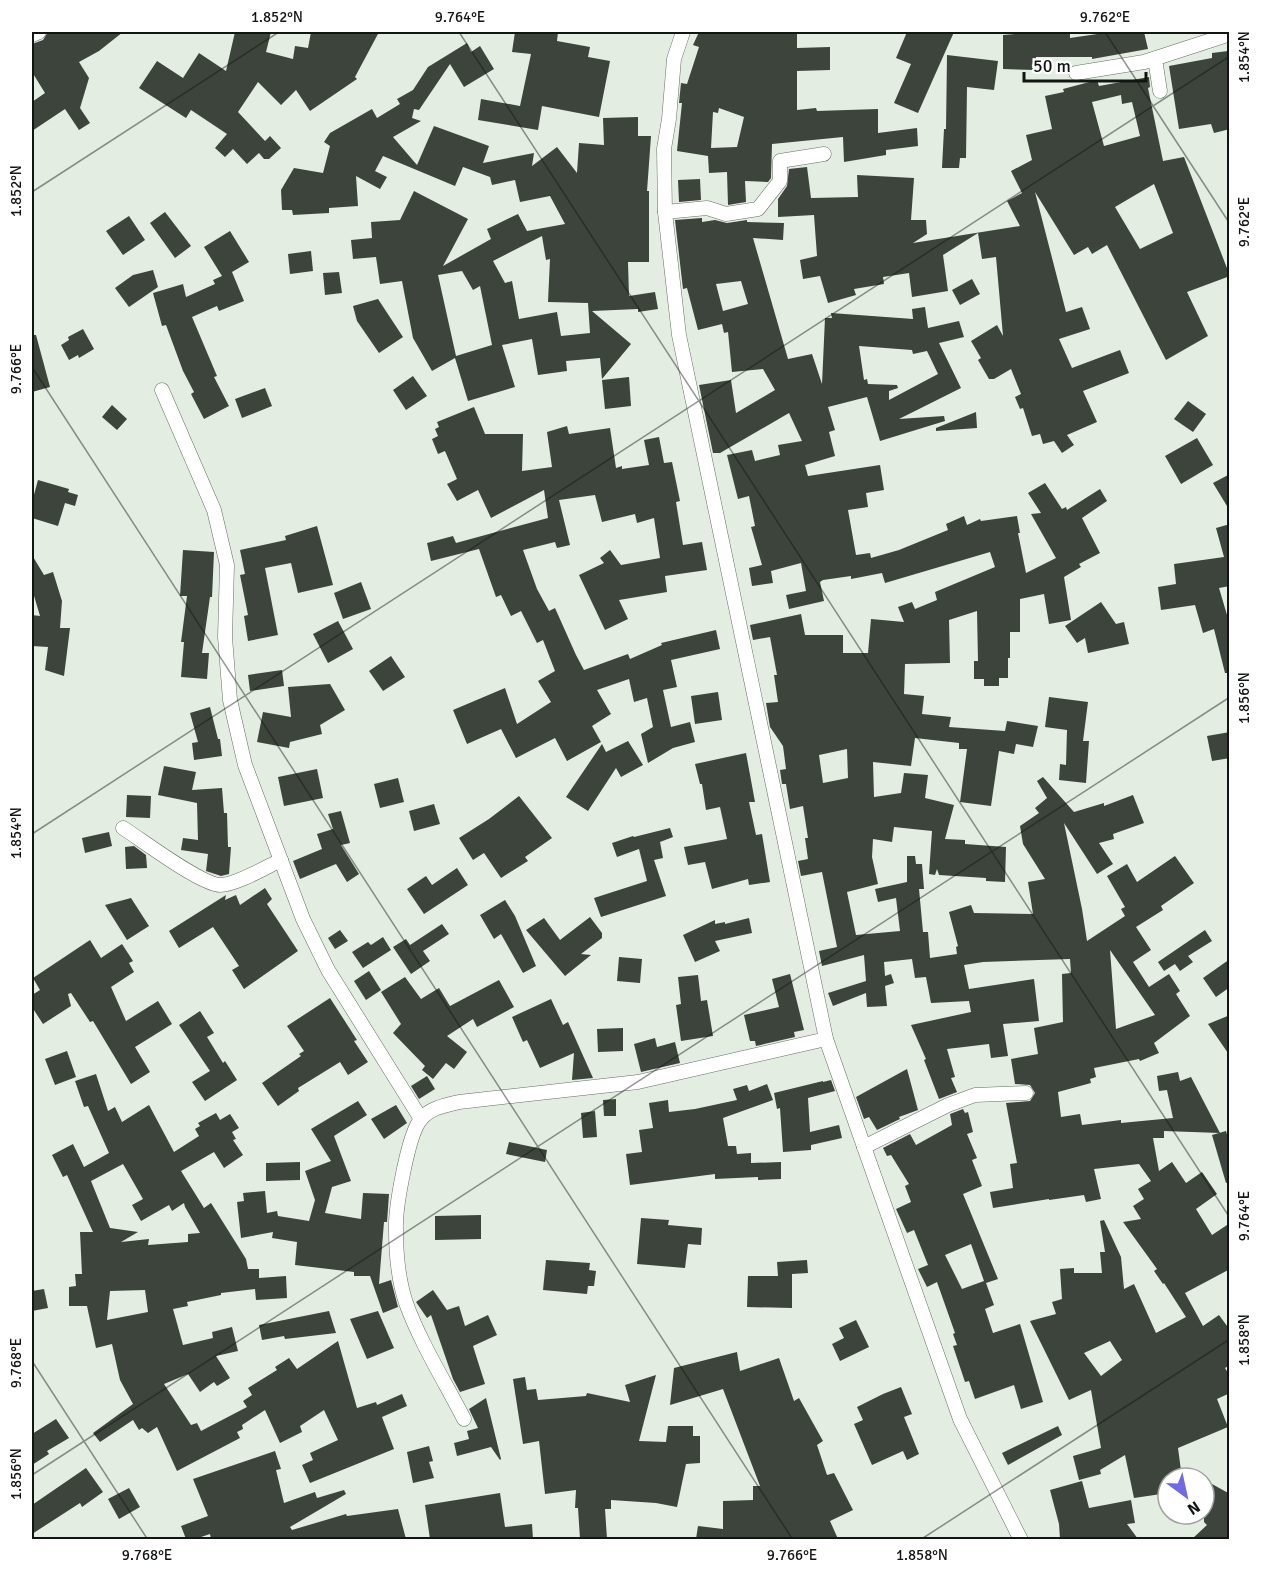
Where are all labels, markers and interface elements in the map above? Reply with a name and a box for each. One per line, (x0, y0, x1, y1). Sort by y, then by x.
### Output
text: 1.852°N (251, 8, 303, 26)
text: 9.764°E (435, 8, 485, 26)
text: 9.762°E (1080, 8, 1130, 26)
text: 1.854°N (1235, 31, 1253, 83)
scale bar (1024, 45, 1146, 83)
text: 50 m (1033, 55, 1071, 77)
text: 1.852°N (7, 165, 25, 217)
text: 9.762°E (1235, 197, 1253, 247)
text: 9.766°E (7, 344, 25, 394)
text: 1.856°N (1235, 672, 1253, 724)
text: 1.854°N (7, 807, 25, 859)
text: 9.764°E (1235, 1191, 1253, 1241)
text: 1.858°N (1235, 1314, 1253, 1366)
text: 9.768°E (7, 1338, 25, 1388)
text: 1.856°N (7, 1448, 25, 1500)
north arrow (1156, 1466, 1216, 1526)
text: N (1184, 1496, 1204, 1519)
text: 9.768°E (122, 1546, 172, 1564)
text: 9.766°E (767, 1546, 817, 1564)
text: 1.858°N (896, 1546, 948, 1564)

